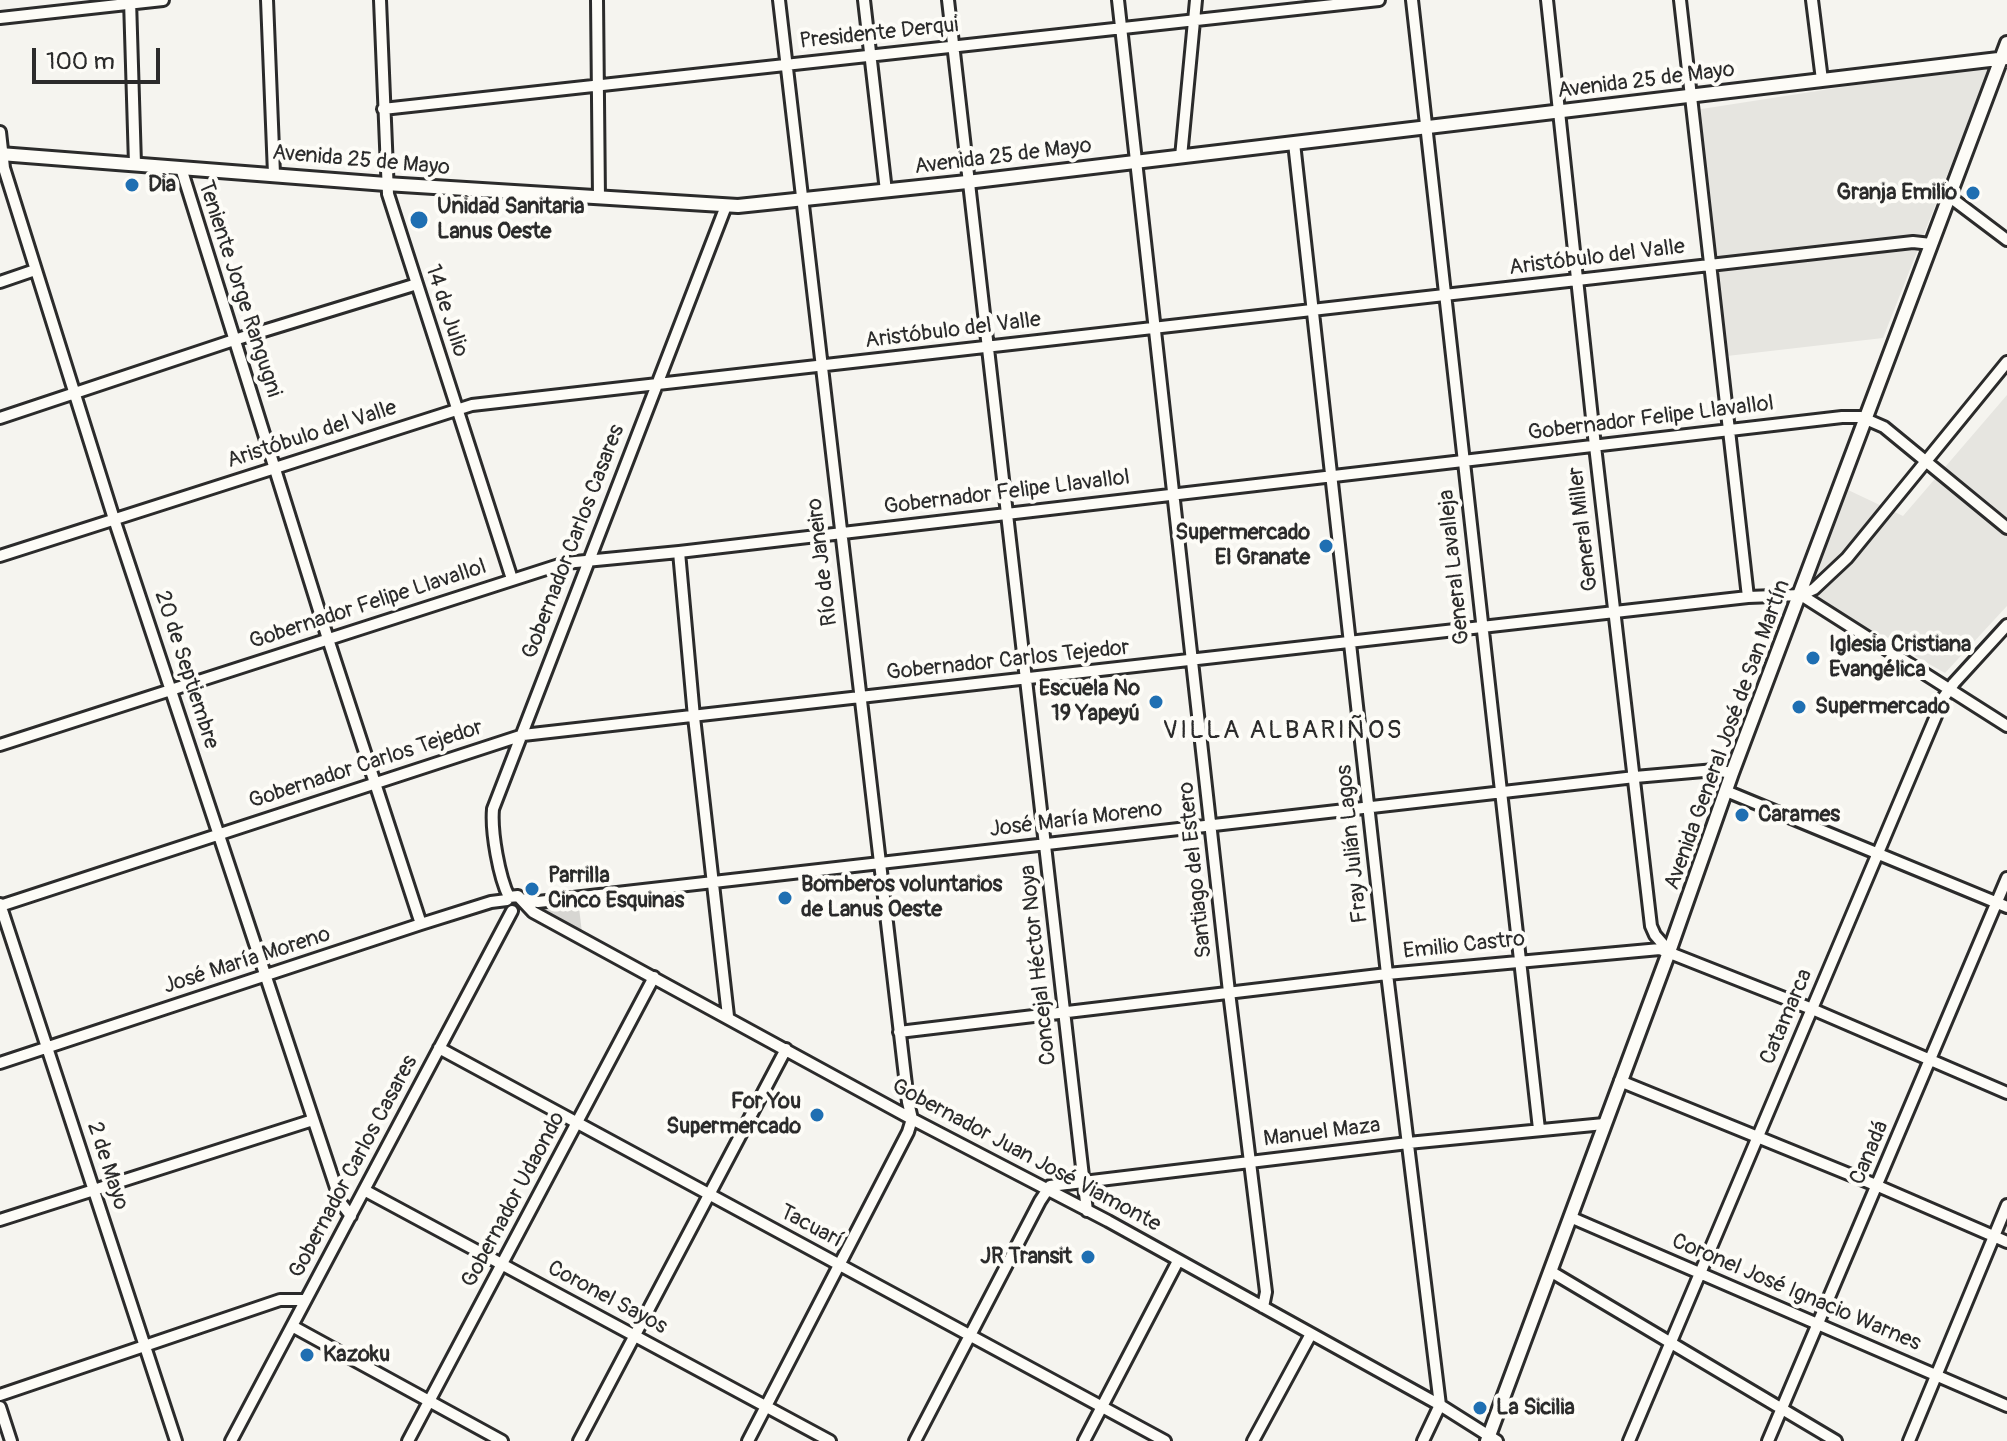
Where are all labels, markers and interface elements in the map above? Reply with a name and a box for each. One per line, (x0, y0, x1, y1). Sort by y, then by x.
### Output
street label: Presidente Derqui (798, 13, 960, 55)
scale bar (36, 32, 164, 82)
text: 100 m (46, 47, 115, 76)
street label: Avenida 25 de Mayo (1556, 57, 1736, 105)
street label: Avenida 25 de Mayo (913, 133, 1093, 181)
street label: Avenida 25 de Mayo (271, 140, 451, 182)
place label: Dia (148, 172, 176, 198)
marker: Dia (123, 176, 141, 194)
street label: Teniente Jorge Rangugni (192, 177, 286, 401)
place label: Granja Emilio (1837, 180, 1957, 206)
marker: Granja Emilio (1964, 184, 1982, 202)
place label: Unidad Sanitaria Lanus Oeste (437, 194, 584, 246)
marker: Unidad Sanitaria Lanus Oeste (408, 209, 430, 231)
street label: Aristóbulo del Valle (1508, 234, 1686, 282)
street label: 14 de Julio (419, 262, 473, 360)
street label: Aristóbulo del Valle (864, 307, 1042, 355)
street label: Gobernador Felipe Llavallol (1527, 391, 1775, 447)
street label: Aristóbulo del Valle (224, 395, 400, 475)
street label: Gobernador Carlos Casares (517, 421, 631, 663)
street label: Gobernador Felipe Llavallol (883, 465, 1131, 521)
street label: General Miller (1563, 465, 1605, 593)
street label: General Lavalleja (1434, 488, 1476, 646)
street label: Río de Janeiro (802, 497, 844, 627)
place label: Supermercado El Granate (1175, 520, 1310, 572)
marker: Supermercado El Granate (1317, 537, 1335, 555)
street label: Gobernador Felipe Llavallol (246, 554, 490, 656)
street label: Avenida General José de San Martín (1659, 576, 1797, 894)
street label: 20 de Septiembre (148, 588, 224, 752)
place label: Iglesia Cristiana Evangélica (1829, 632, 1971, 684)
street label: Gobernador Carlos Tejedor (885, 635, 1131, 687)
marker: Iglesia Cristiana Evangélica (1804, 649, 1822, 667)
place label: Escuela Nº 19 Yapeyú (1039, 676, 1140, 728)
marker: Escuela Nº 19 Yapeyú (1147, 693, 1165, 711)
place label: Supermercado (1815, 694, 1950, 720)
marker: Supermercado (1790, 698, 1808, 716)
street label: Gobernador Carlos Tejedor (246, 715, 486, 815)
district label: VILLA ALBARIÑOS (1162, 715, 1404, 747)
street label: Fray Julián Lagos (1332, 764, 1374, 924)
street label: Santiago del Estero (1174, 780, 1218, 960)
street label: José María Moreno (988, 796, 1164, 844)
place label: Carames (1758, 802, 1840, 828)
marker: Carames (1733, 806, 1751, 824)
place label: Parrilla Cinco Esquinas (548, 863, 684, 914)
street label: Concejal Héctor Noya (1015, 863, 1063, 1067)
place label: Bomberos voluntarios de Lanus Oeste (801, 872, 1002, 924)
marker: Parrilla Cinco Esquinas (523, 880, 541, 898)
marker: Bomberos voluntarios de Lanus Oeste (776, 889, 794, 907)
street label: José María Moreno (160, 922, 334, 1000)
street label: Emilio Castro (1402, 926, 1526, 966)
street label: Catamarca (1755, 965, 1819, 1069)
street label: Gobernador Carlos Casares (284, 1051, 424, 1283)
street label: Gobernador Juan José Viamonte (887, 1074, 1165, 1238)
place label: For You Supermercado (666, 1089, 801, 1140)
marker: For You Supermercado (808, 1106, 826, 1124)
street label: Gobernador Udaondo (457, 1108, 571, 1292)
street label: Manuel Maza (1262, 1113, 1382, 1153)
street label: Canadá (1845, 1117, 1895, 1189)
street label: 2 de Mayo (80, 1119, 134, 1213)
street label: Tacuarí (775, 1199, 847, 1255)
street label: Coronel José Ignacio Warnes (1667, 1228, 1925, 1358)
place label: JR Transit (980, 1244, 1072, 1270)
marker: JR Transit (1079, 1248, 1097, 1266)
street label: Coronel Sayos (543, 1255, 671, 1341)
place label: Kazoku (323, 1342, 390, 1368)
marker: Kazoku (298, 1346, 316, 1364)
place label: La Sicilia (1496, 1395, 1575, 1421)
marker: La Sicilia (1471, 1399, 1489, 1417)

